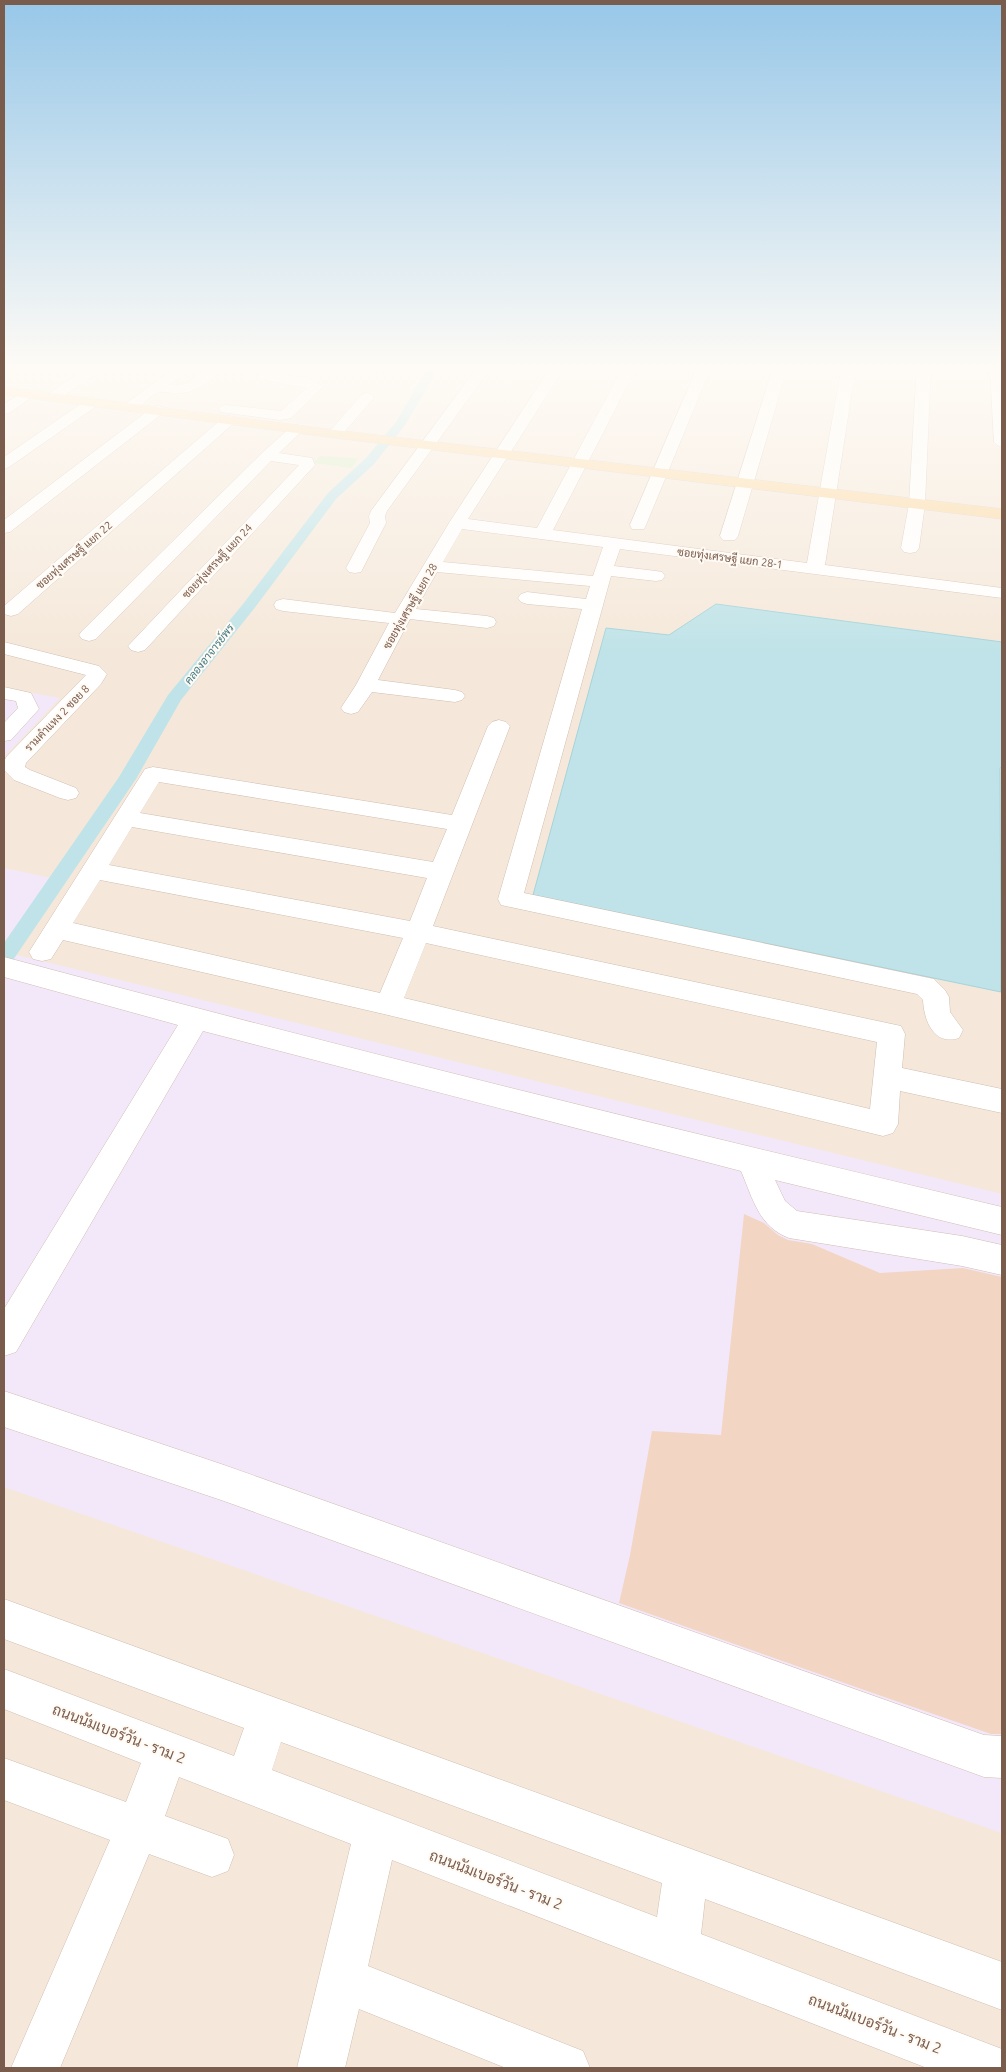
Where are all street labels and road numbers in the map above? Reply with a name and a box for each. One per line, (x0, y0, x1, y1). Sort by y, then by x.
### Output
street label: ซอยทุ่งเศรษฐี แยก 22 (32, 517, 116, 594)
street label: ซอยทุ่งเศรษฐี แยก 24 (178, 520, 257, 603)
street label: ซอยทุ่งเศรษฐี แยก 28-1 (676, 544, 784, 573)
street label: ซอยทุ่งเศรษฐี แยก 28 (379, 560, 442, 652)
street label: รามคำแหง 2 ซอย 8 (22, 682, 92, 754)
street label: ถนนนัมเบอร์วัน - ราม 2 (50, 1699, 188, 1767)
street label: ถนนนัมเบอร์วัน - ราม 2 (427, 1845, 565, 1913)
street label: ถนนนัมเบอร์วัน - ราม 2 (806, 1989, 944, 2057)

